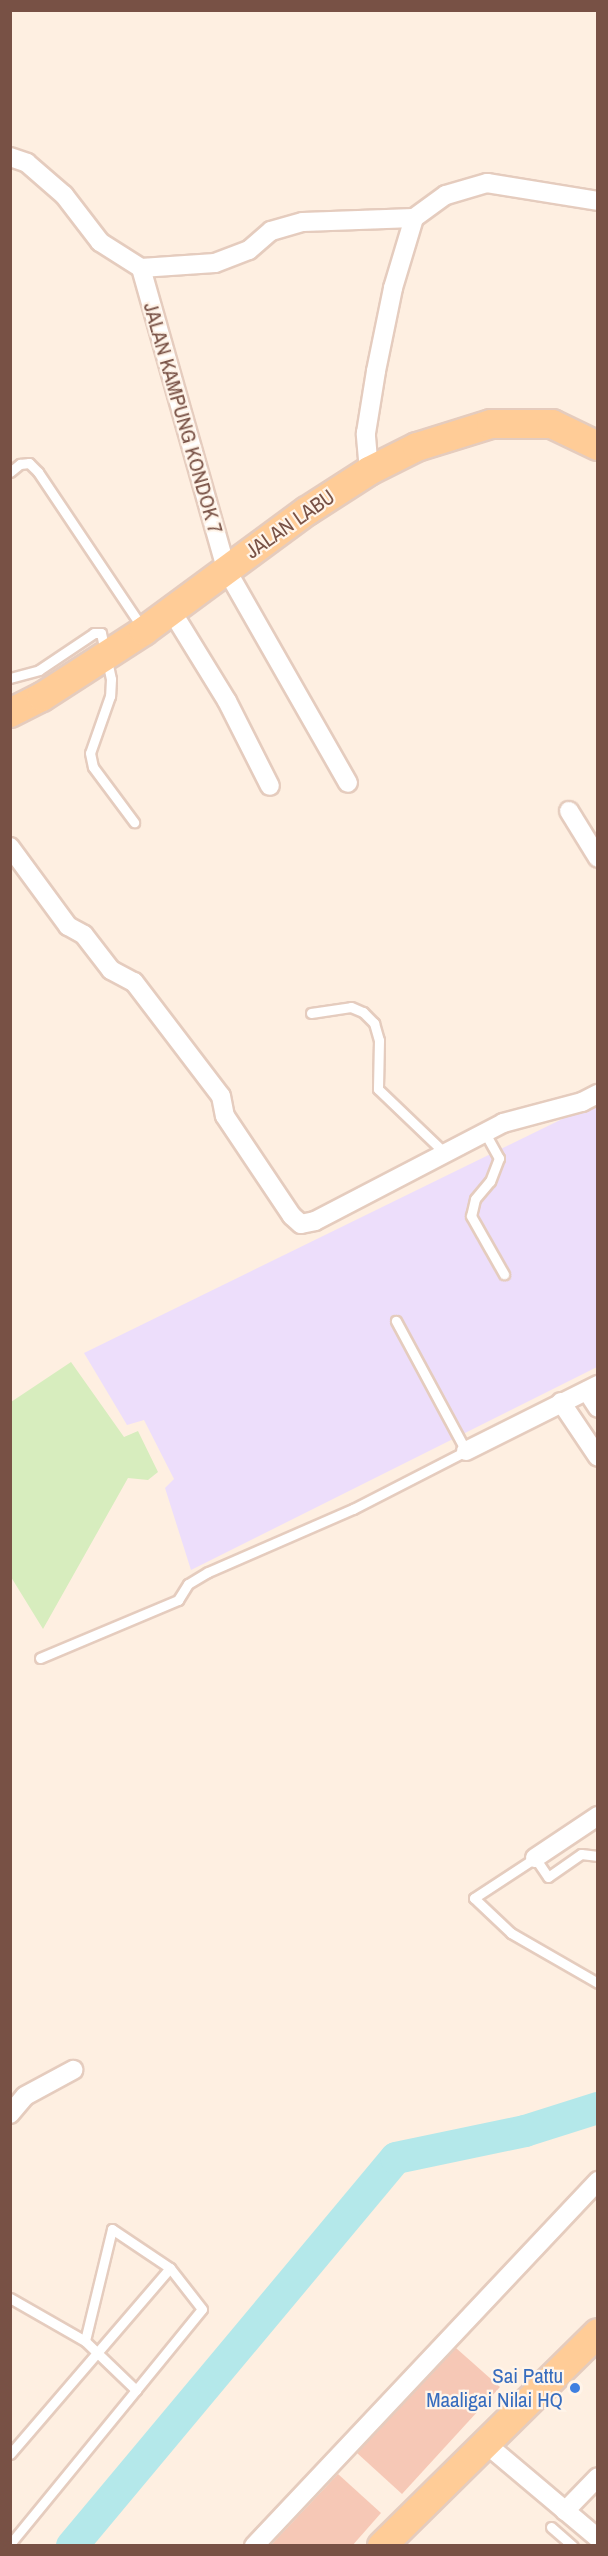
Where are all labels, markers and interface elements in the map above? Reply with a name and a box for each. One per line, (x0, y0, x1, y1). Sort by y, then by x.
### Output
street label: JALAN KAMPUNG KONDOK 7 (138, 300, 228, 536)
street label: JALAN LABU (240, 484, 340, 564)
place label: Sai Pattu Maaligai Nilai HQ (426, 2363, 563, 2413)
marker: Sai Pattu Maaligai Nilai HQ (568, 2381, 582, 2395)

